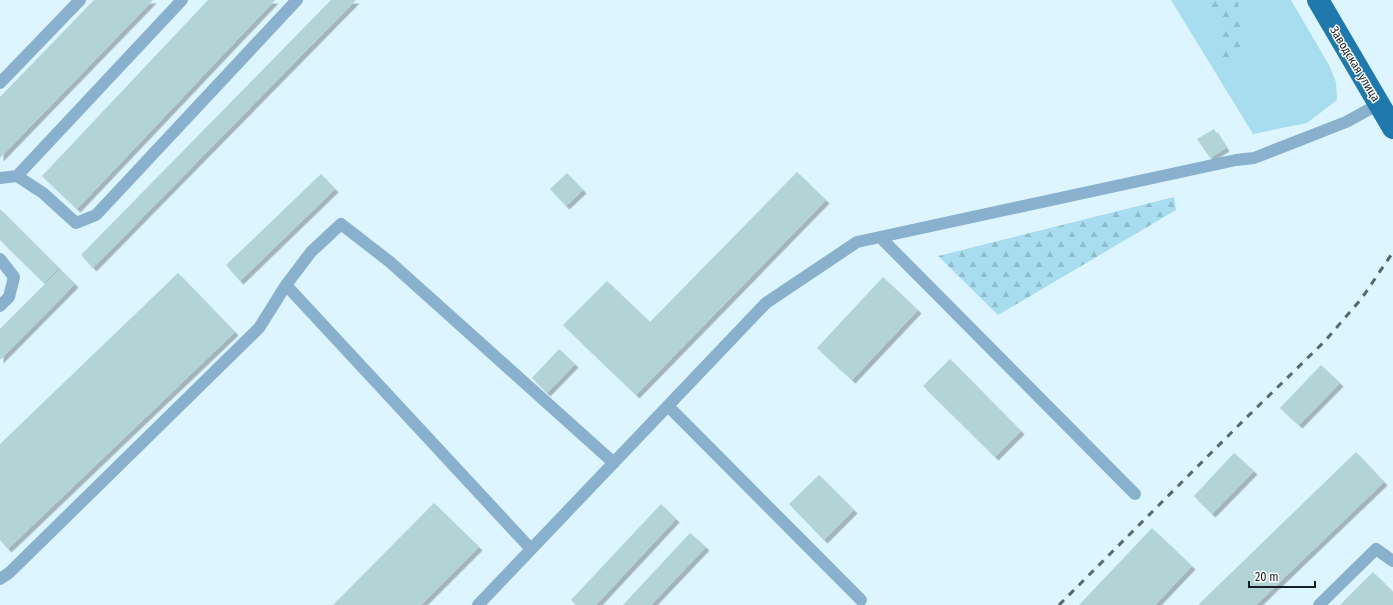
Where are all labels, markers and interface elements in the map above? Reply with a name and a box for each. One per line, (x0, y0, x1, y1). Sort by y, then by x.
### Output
street label: Заводская улица (1327, 24, 1383, 104)
scale bar (1249, 563, 1315, 589)
text: 20 m (1255, 570, 1279, 584)

